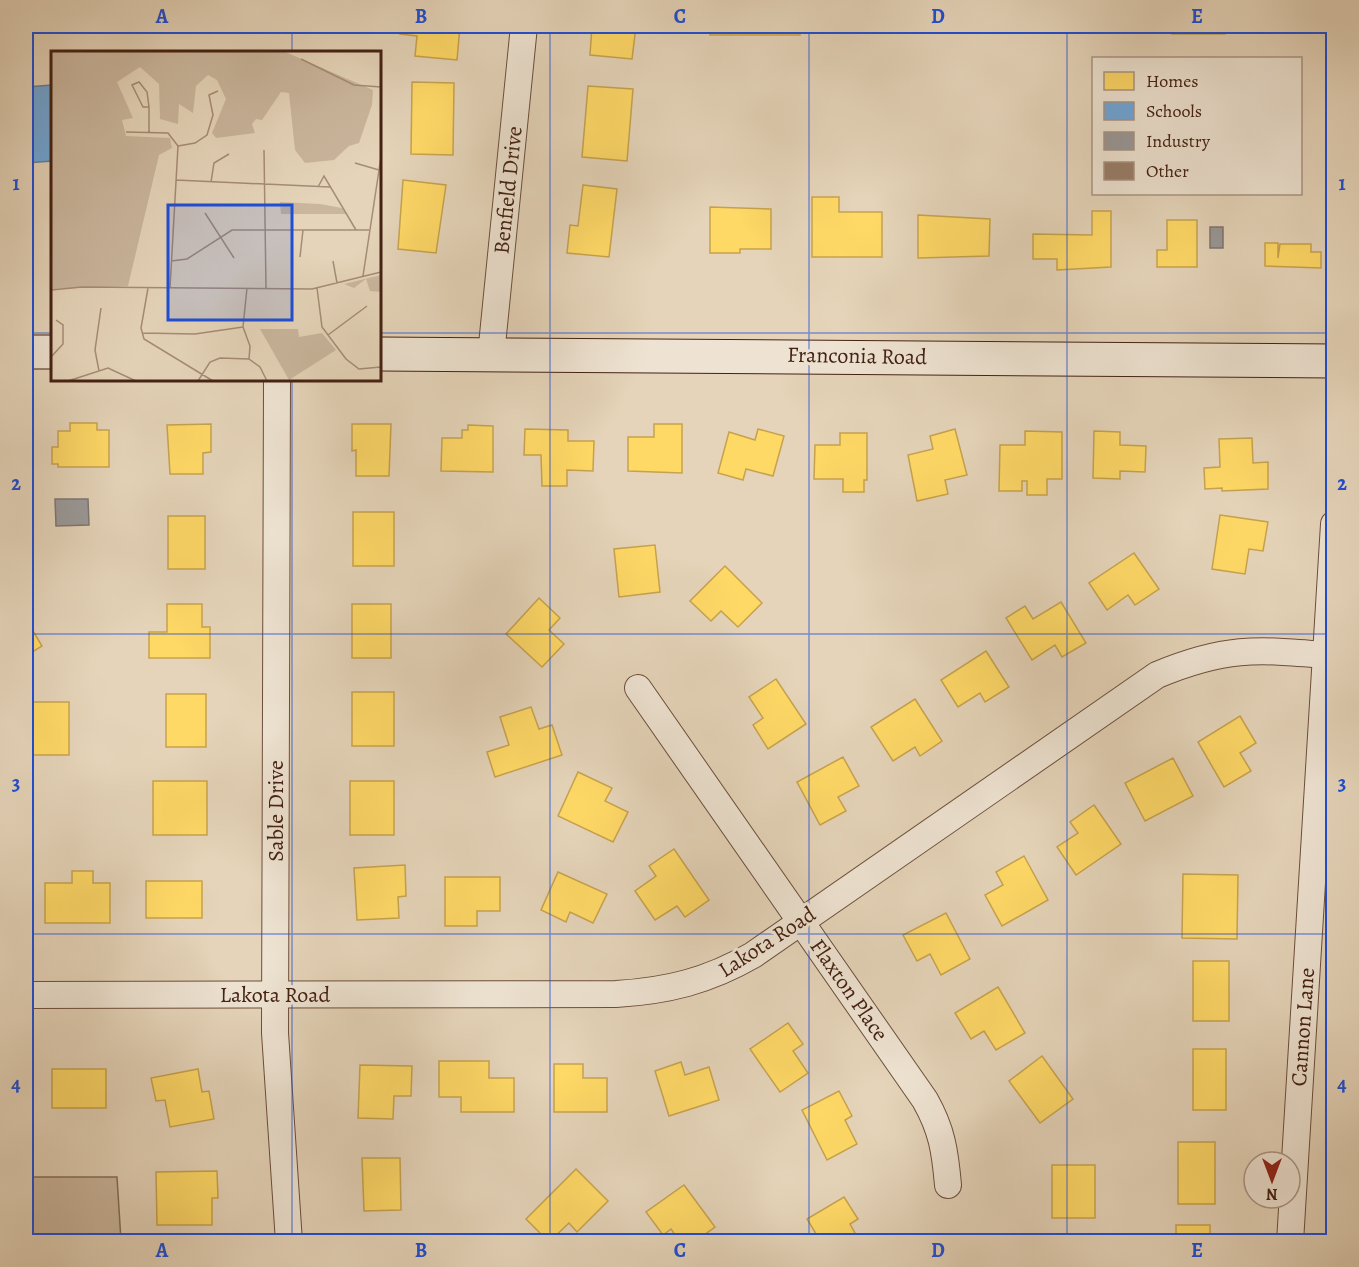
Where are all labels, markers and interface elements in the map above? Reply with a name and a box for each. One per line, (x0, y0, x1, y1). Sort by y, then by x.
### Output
text: A (155, 3, 169, 30)
text: B (415, 3, 427, 30)
text: C (674, 3, 686, 30)
text: D (931, 3, 945, 30)
text: E (1191, 3, 1203, 30)
inset map (51, 51, 381, 381)
legend (1092, 57, 1302, 195)
text: Homes (1146, 69, 1198, 93)
text: Schools (1146, 99, 1202, 123)
street label: Benfield Drive (486, 125, 530, 255)
text: Industry (1146, 129, 1211, 153)
text: Other (1146, 159, 1189, 183)
text: 1 (12, 170, 20, 197)
text: 1 (1338, 170, 1346, 197)
street label: Franconia Road (787, 340, 927, 372)
text: 2 (11, 470, 21, 497)
text: 2 (1337, 470, 1347, 497)
street label: Sable Drive (261, 760, 291, 862)
text: 3 (12, 770, 20, 797)
text: 3 (1338, 770, 1346, 797)
street label: Lakota Road (712, 899, 822, 985)
street label: Flaxton Place (803, 933, 895, 1047)
street label: Cannon Lane (1284, 967, 1322, 1087)
street label: Lakota Road (220, 980, 330, 1010)
text: 4 (11, 1071, 21, 1098)
text: 4 (1337, 1071, 1347, 1098)
north arrow (1242, 1150, 1302, 1210)
text: N (1266, 1183, 1278, 1205)
text: A (155, 1237, 169, 1264)
text: B (415, 1237, 427, 1264)
text: C (674, 1237, 686, 1264)
text: D (931, 1237, 945, 1264)
text: E (1191, 1237, 1203, 1264)

